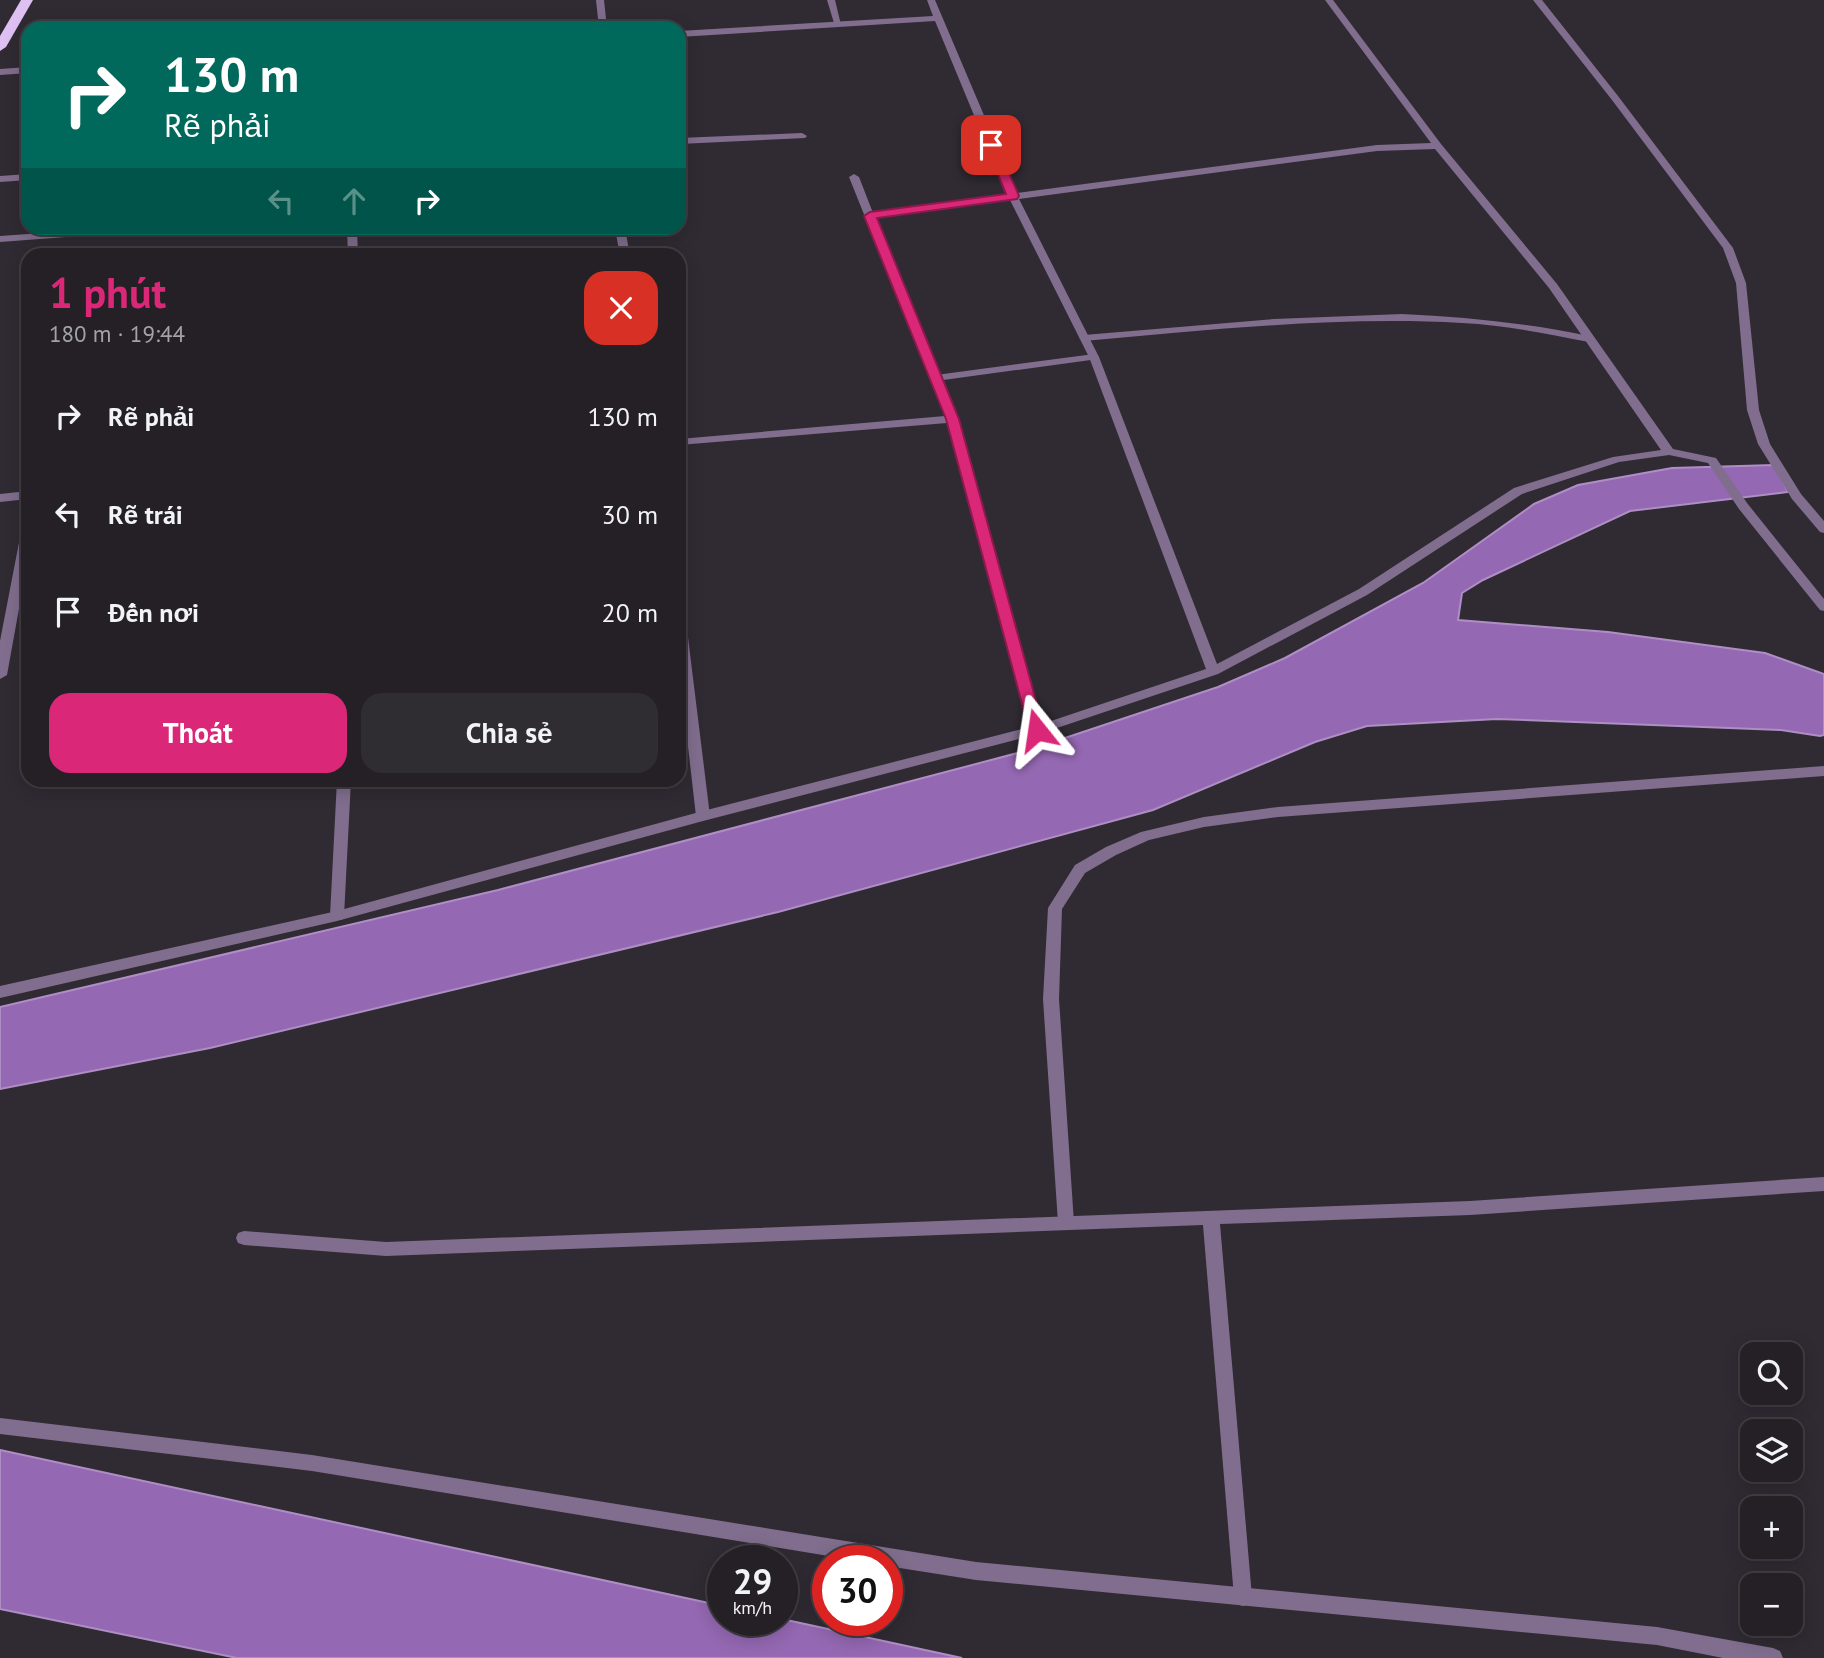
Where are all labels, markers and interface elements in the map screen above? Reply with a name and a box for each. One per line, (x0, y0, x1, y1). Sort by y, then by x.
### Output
text: 130 m (164, 42, 299, 106)
icon: right (49, 49, 140, 140)
text: Rẽ phải (164, 104, 271, 146)
pin (961, 115, 1021, 175)
icon: arrive (972, 126, 1010, 164)
icon: left (262, 182, 300, 220)
icon: ahead (335, 182, 373, 220)
icon: right (408, 182, 446, 220)
text: 1 phút (49, 265, 166, 320)
button: close (584, 271, 658, 345)
text: 180 m · 19:44 (49, 319, 185, 348)
icon: right (49, 397, 87, 435)
text: Rẽ phải (108, 400, 194, 433)
text: 130 m (587, 400, 658, 433)
icon: left (49, 495, 87, 533)
text: Rẽ trái (108, 498, 183, 531)
text: 30 m (602, 498, 658, 531)
icon: arrive (49, 593, 87, 631)
text: Đến nơi (108, 596, 199, 629)
text: 20 m (602, 596, 658, 629)
button: Thoát (49, 693, 347, 773)
button: Chia sẻ (361, 693, 658, 773)
position arrow (1000, 693, 1074, 767)
map controls (1740, 1342, 1803, 1636)
button: search (1740, 1342, 1803, 1405)
button: layers (1740, 1419, 1803, 1482)
button: + (1740, 1496, 1803, 1559)
speed limit sign: 30 (812, 1545, 903, 1636)
text: 29 (733, 1558, 772, 1604)
button: − (1740, 1573, 1803, 1636)
text: km/h (733, 1596, 772, 1619)

